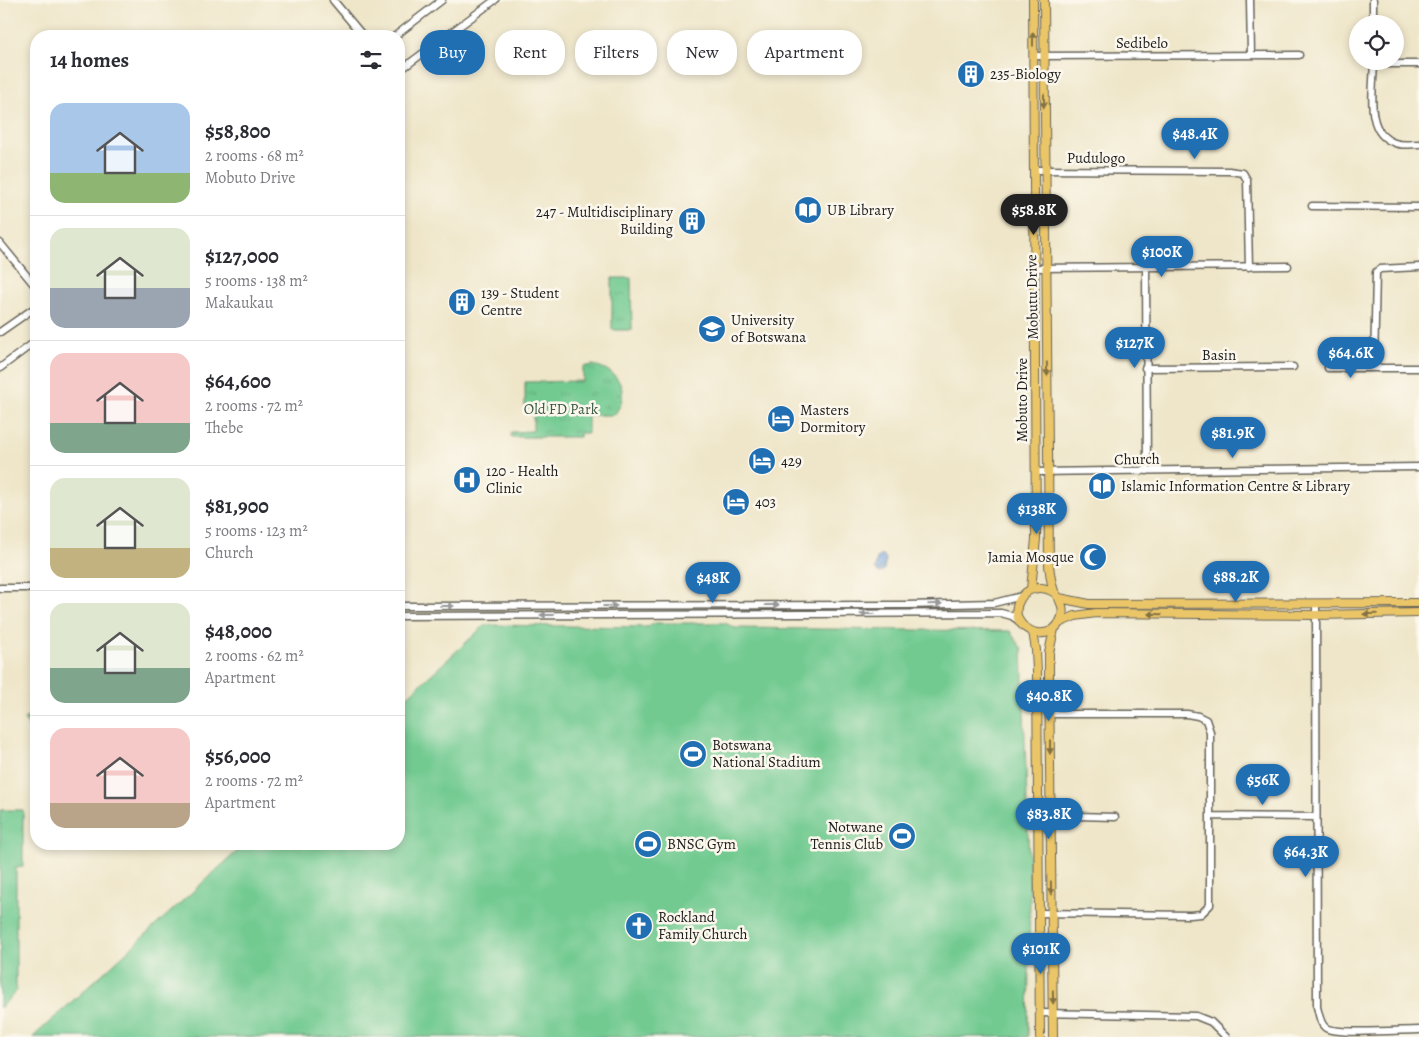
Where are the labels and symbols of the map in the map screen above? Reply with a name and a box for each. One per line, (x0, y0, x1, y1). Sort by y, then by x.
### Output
one-way arrow (1029, 30, 1037, 46)
street label: Sedibelo (1116, 33, 1168, 53)
building icon: 235-Biology (956, 59, 986, 89)
place label: 235-Biology (990, 64, 1061, 84)
one-way arrow (1041, 93, 1049, 109)
pin: $48.4K (1154, 118, 1236, 160)
street label: Pudulogo (1067, 148, 1125, 168)
pin: $58.8K (993, 194, 1075, 236)
library icon: UB Library (793, 195, 823, 225)
place label: UB Library (827, 200, 894, 220)
place label: 247 - Multidisciplinary Building (536, 202, 673, 239)
building icon: 247 - Multidisciplinary Building (677, 206, 707, 236)
pin: $100K (1127, 236, 1197, 278)
street label: Mobutu Drive (1021, 254, 1043, 340)
place label: 139 - Student Centre (481, 283, 559, 320)
building icon: 139 - Student Centre (447, 287, 477, 317)
place label: University of Botswana (731, 310, 806, 347)
school or university icon: University of Botswana (697, 314, 727, 344)
pin: $127K (1100, 326, 1170, 369)
pin: $64.6K (1310, 336, 1392, 379)
street label: Basin (1202, 345, 1236, 365)
street label: Mobuto Drive (1012, 357, 1032, 442)
one-way arrow (1043, 361, 1051, 377)
park label: Old FD Park (524, 399, 599, 419)
place label: Masters Dormitory (800, 400, 866, 437)
hotel icon: Masters Dormitory (766, 404, 796, 434)
pin: $81.9K (1192, 416, 1274, 459)
hotel icon: 429 (747, 446, 777, 476)
street label: Church (1114, 449, 1160, 469)
place label: 429 (781, 451, 802, 471)
place label: 120 - Health Clinic (486, 461, 559, 498)
hospital icon: 120 - Health Clinic (452, 465, 482, 495)
library icon: Islamic Information Centre & Library (1087, 471, 1117, 501)
place label: Islamic Information Centre & Library (1121, 476, 1350, 496)
hotel icon: 403 (721, 487, 751, 517)
place label: 403 (755, 492, 776, 512)
pin: $138K (1002, 492, 1072, 535)
mosque icon: Jamia Mosque (1078, 542, 1108, 572)
place label: Jamia Mosque (987, 547, 1074, 567)
pin: $88.2K (1195, 560, 1277, 603)
pin: $48K (683, 562, 743, 604)
one-way arrow (927, 600, 943, 608)
one-way arrow (765, 601, 781, 609)
one-way arrow (440, 602, 456, 610)
one-way arrow (602, 602, 618, 610)
one-way arrow (859, 610, 875, 618)
one-way arrow (1147, 610, 1163, 618)
one-way arrow (539, 611, 555, 619)
one-way arrow (1362, 611, 1378, 619)
pin: $40.8K (1008, 680, 1090, 722)
place label: Botswana National Stadium (712, 735, 821, 772)
sports icon: Botswana National Stadium (678, 739, 708, 769)
one-way arrow (1046, 739, 1054, 755)
pin: $56K (1233, 764, 1293, 806)
pin: $83.8K (1008, 798, 1090, 840)
place label: Notwane Tennis Club (811, 817, 883, 854)
sports icon: Notwane Tennis Club (887, 821, 917, 851)
sports icon: BNSC Gym (633, 829, 663, 859)
place label: BNSC Gym (667, 834, 736, 854)
pin: $64.3K (1265, 836, 1347, 878)
one-way arrow (1047, 881, 1055, 897)
place label: Rockland Family Church (658, 907, 748, 944)
church icon: Rockland Family Church (624, 911, 654, 941)
pin: $101K (1006, 932, 1076, 975)
one-way arrow (1049, 989, 1057, 1005)

